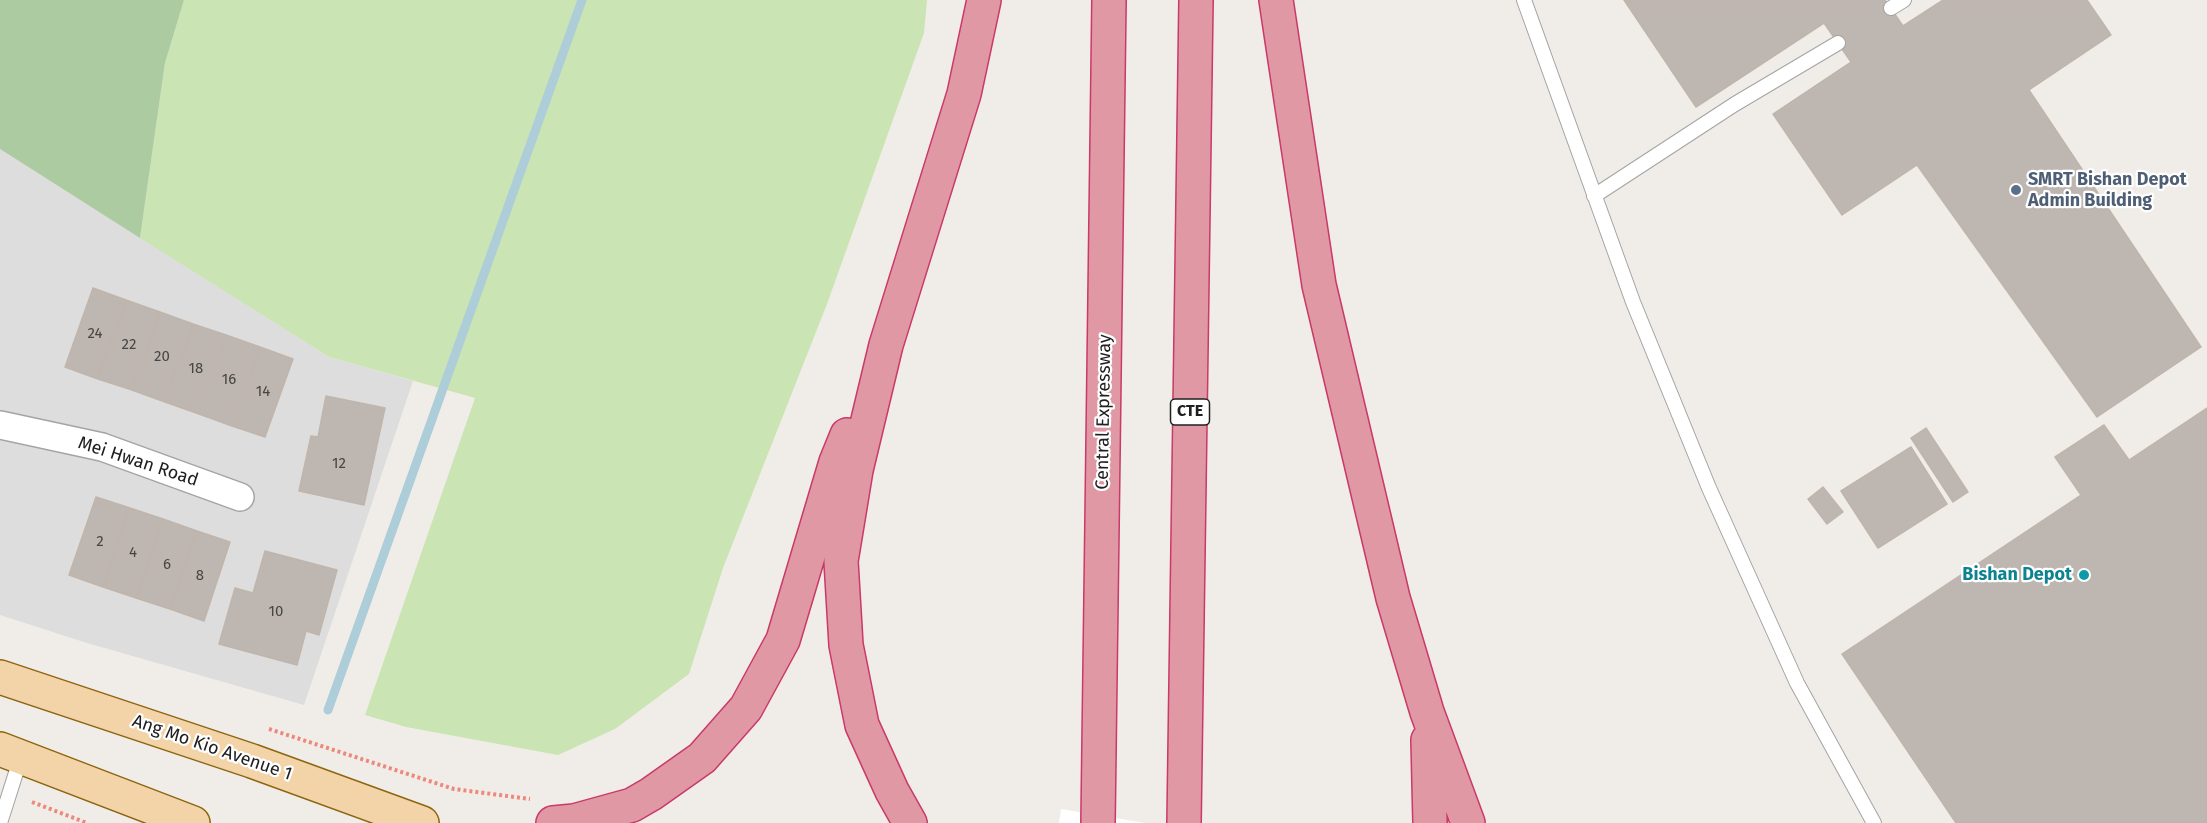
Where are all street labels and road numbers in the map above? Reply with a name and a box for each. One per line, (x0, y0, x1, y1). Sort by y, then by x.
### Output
street label: Central Expressway (1092, 334, 1116, 490)
road number: CTE (1170, 399, 1210, 425)
street label: Mei Hwan Road (75, 432, 201, 492)
street label: Ang Mo Kio Avenue 1 (129, 711, 295, 785)

